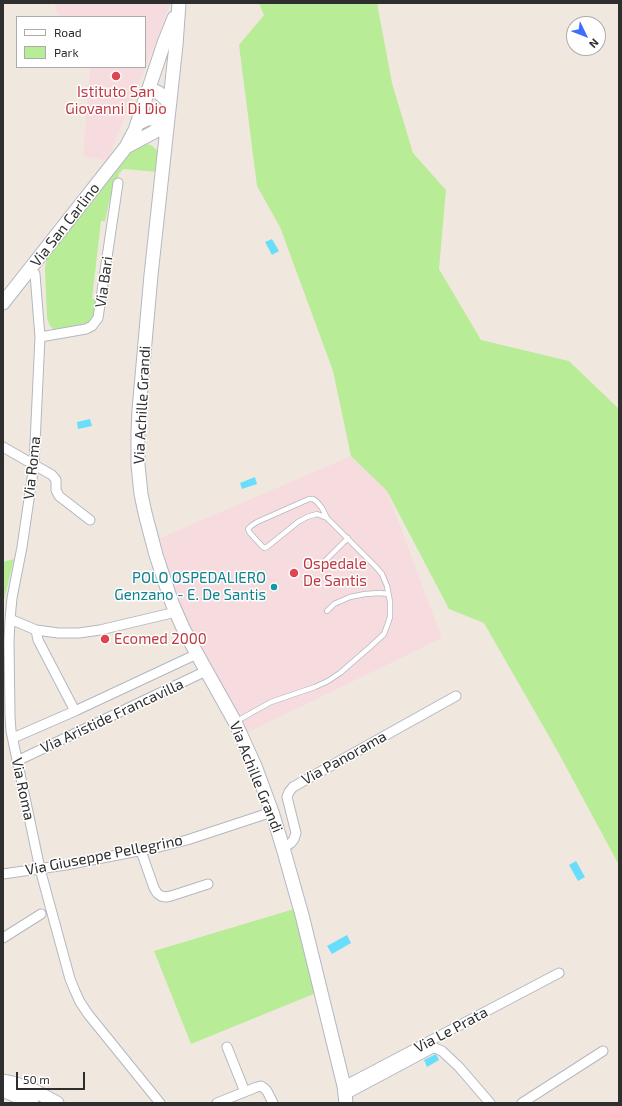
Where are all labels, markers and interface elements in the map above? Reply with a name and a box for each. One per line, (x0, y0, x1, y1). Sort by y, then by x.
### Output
legend (16, 16, 146, 68)
north arrow (566, 16, 606, 56)
text: Road (54, 25, 82, 39)
text: N (587, 36, 602, 51)
text: Park (54, 45, 79, 59)
marker: Istituto San Giovanni Di Dio (110, 70, 122, 82)
place label: Istituto San Giovanni Di Dio (65, 83, 167, 118)
street label: Via San Carlino (27, 180, 103, 270)
street label: Via Bari (91, 255, 117, 309)
street label: Via Achille Grandi (130, 345, 154, 465)
street label: Via Roma (20, 435, 44, 501)
place label: Ospedale De Santis (303, 555, 367, 590)
marker: Ospedale De Santis (288, 567, 300, 579)
place label: POLO OSPEDALIERO Genzano - E. De Santis (114, 569, 266, 604)
marker: POLO OSPEDALIERO Genzano - E. De Santis (269, 582, 279, 592)
place label: Ecomed 2000 (114, 630, 207, 648)
marker: Ecomed 2000 (99, 633, 111, 645)
street label: Via Aristide Francavilla (38, 675, 186, 757)
street label: Via Achille Grandi (225, 719, 287, 835)
street label: Via Panorama (298, 727, 390, 789)
street label: Via Roma (8, 756, 38, 822)
street label: Via Giuseppe Pellegrino (24, 831, 184, 879)
street label: Via Le Prata (411, 1003, 491, 1057)
scale bar (18, 1064, 87, 1090)
text: 50 m (23, 1072, 50, 1086)

